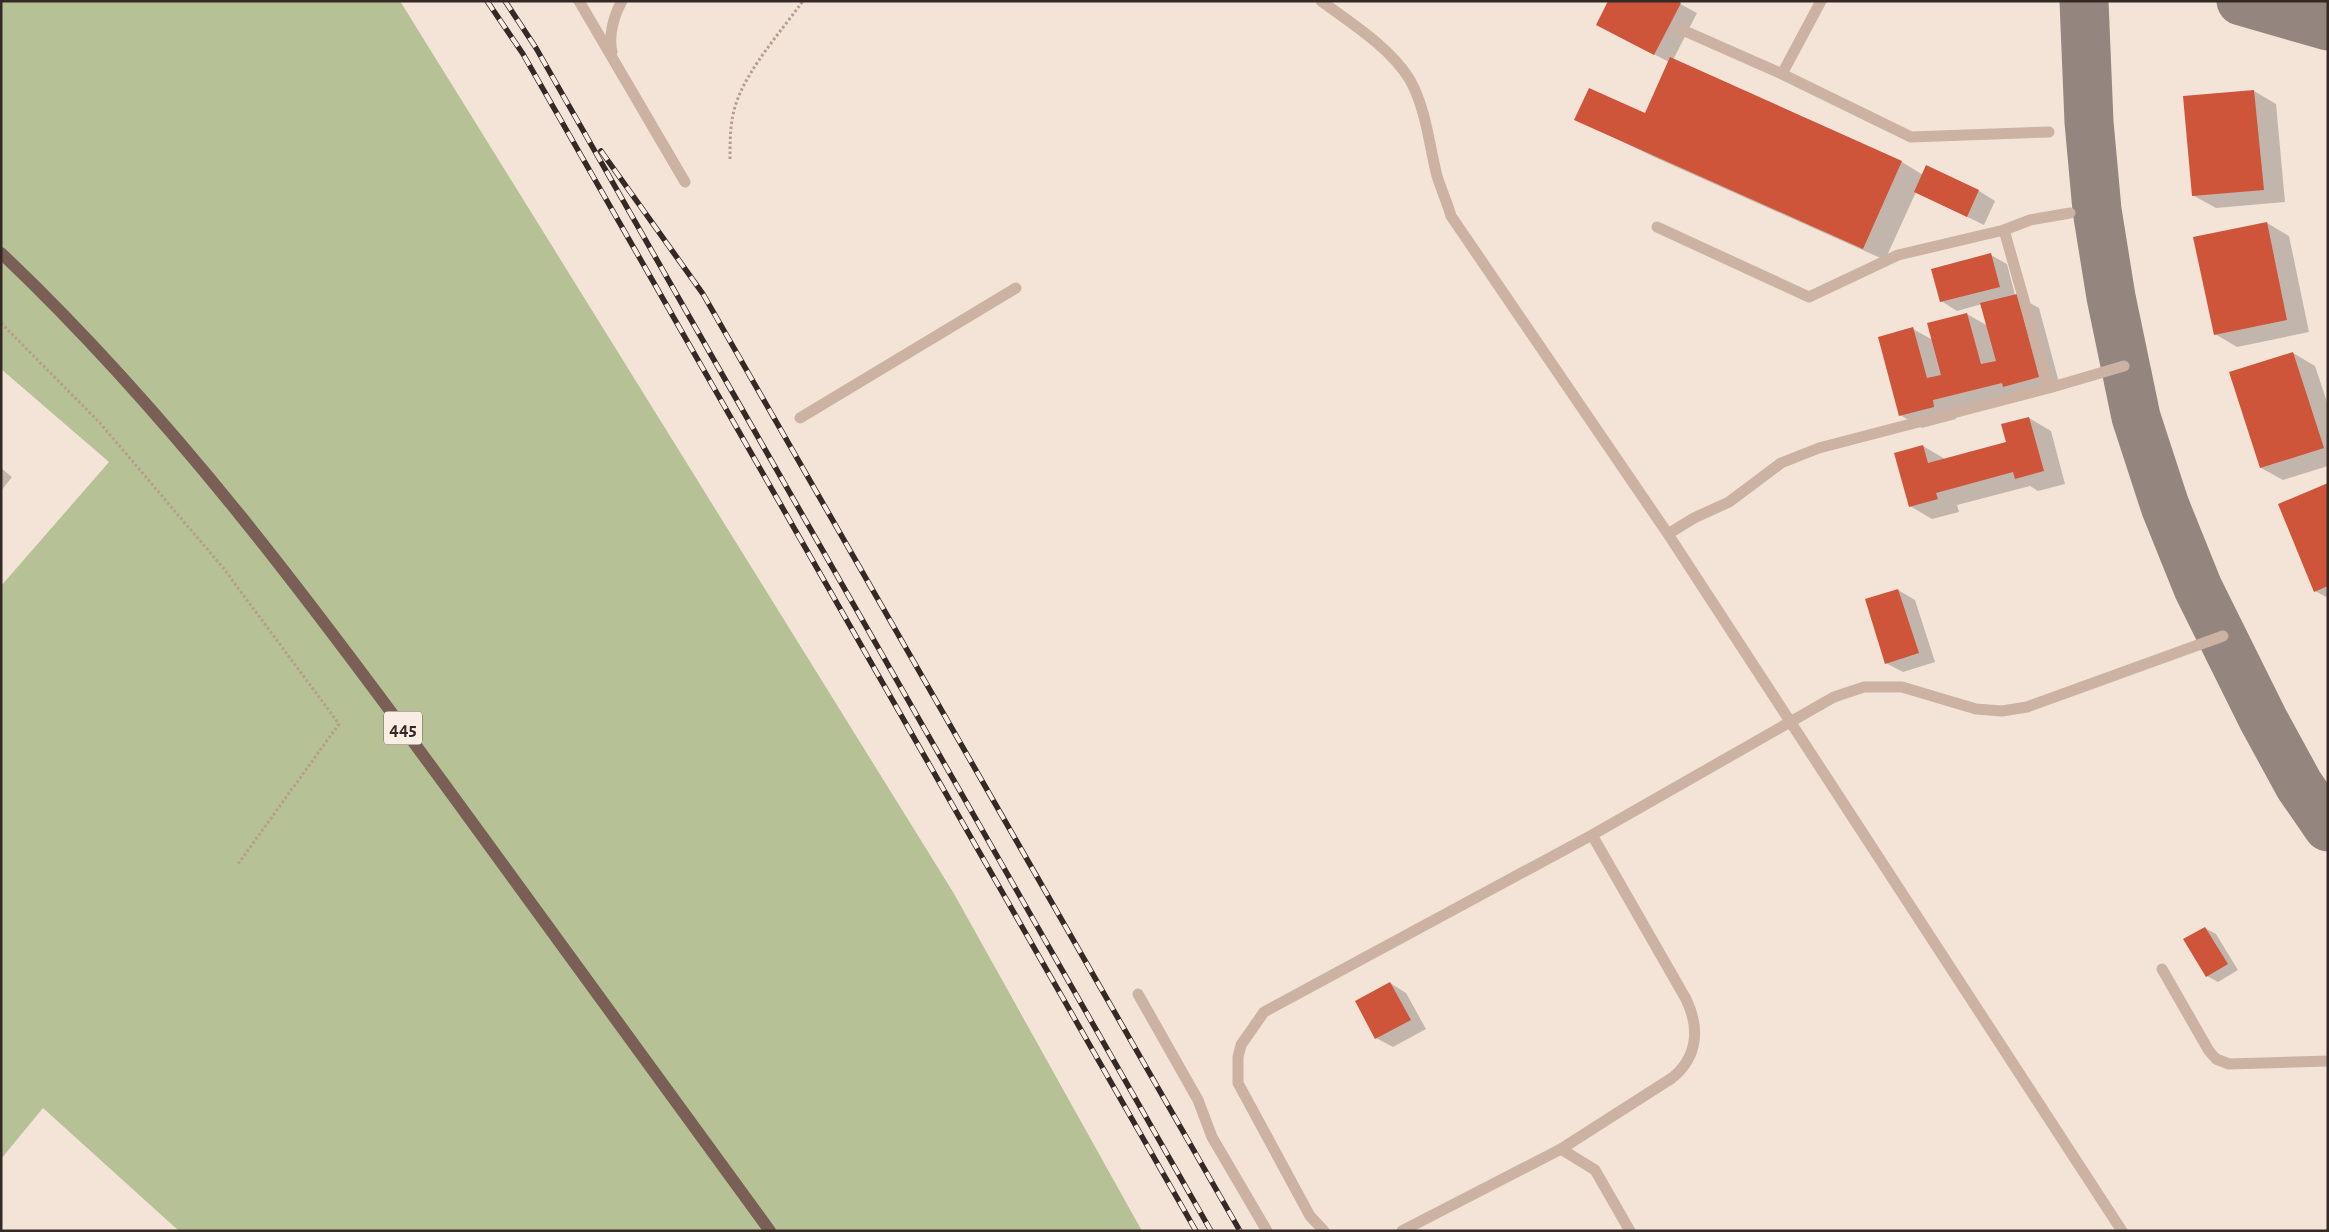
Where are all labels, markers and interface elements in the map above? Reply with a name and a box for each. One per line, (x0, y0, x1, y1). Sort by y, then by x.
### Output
road number: 445 (384, 711, 422, 744)

